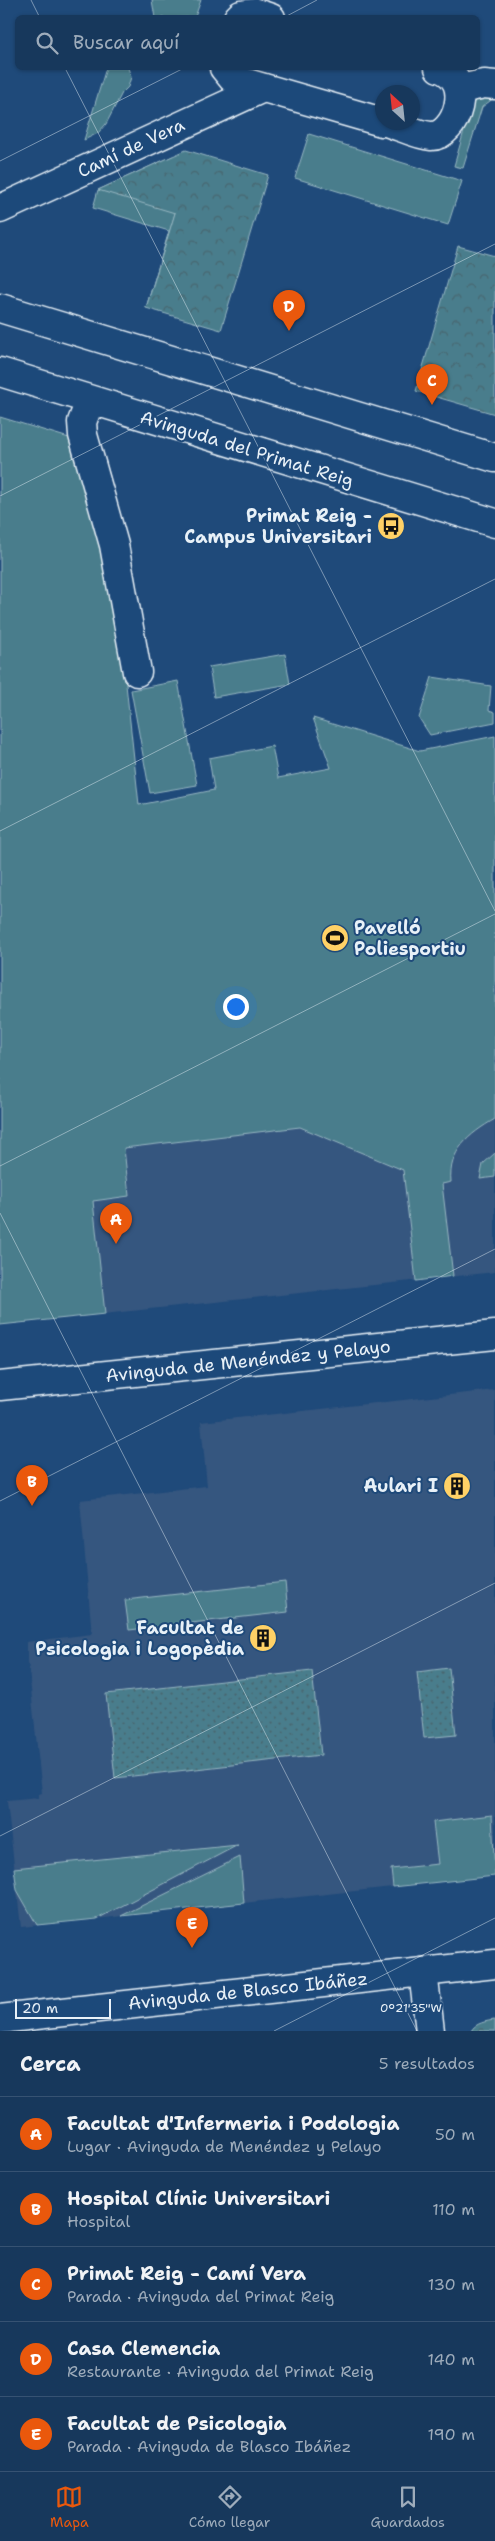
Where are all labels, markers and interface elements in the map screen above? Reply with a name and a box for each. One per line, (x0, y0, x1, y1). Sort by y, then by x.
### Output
search box (15, 15, 480, 70)
icon: search (33, 29, 61, 57)
text: Buscar aquí (73, 30, 179, 55)
north arrow (375, 85, 420, 130)
street label: Camí de Vera (74, 113, 188, 183)
pin: D (273, 290, 305, 331)
pin: C (416, 364, 448, 405)
street label: Avinguda del Primat Reig (137, 405, 357, 493)
place label: Primat Reig - Campus Universitari (184, 504, 372, 549)
bus stop icon: Primat Reig - Campus Universitari (376, 511, 406, 541)
place label: Pavelló Poliesportiu (354, 916, 466, 961)
sports icon: Pavelló Poliesportiu (320, 923, 350, 953)
your location (223, 994, 249, 1020)
pin: A (100, 1203, 132, 1244)
street label: Avinguda de Menéndez y Pelayo (104, 1334, 392, 1388)
pin: B (16, 1465, 48, 1506)
building icon: Aulari I (442, 1471, 472, 1501)
place label: Aulari I (363, 1474, 438, 1498)
place label: Facultat de Psicologia i Logopèdia (35, 1616, 245, 1661)
building icon: Facultat de Psicologia i Logopèdia (248, 1623, 278, 1653)
pin: E (176, 1907, 208, 1948)
street label: Avinguda de Blasco Ibáñez (127, 1966, 369, 2016)
scale bar (15, 1996, 111, 2019)
text: 20 m (22, 1999, 58, 2017)
text: 0°21'35"W (380, 2000, 442, 2016)
text: Cerca (20, 2050, 81, 2078)
text: 5 resultados (379, 2053, 475, 2074)
text: Facultat d'Infermeria i Podologia (67, 2111, 399, 2136)
text: A (30, 2124, 42, 2145)
text: 50 m (435, 2124, 475, 2145)
text: Lugar · Avinguda de Menéndez y Pelayo (67, 2136, 381, 2157)
text: Hospital Clínic Universitari (67, 2186, 330, 2211)
text: B (31, 2199, 41, 2220)
text: 110 m (432, 2199, 475, 2220)
text: Hospital (67, 2211, 130, 2232)
text: Primat Reig - Camí Vera (67, 2261, 306, 2286)
text: C (31, 2274, 41, 2295)
text: 130 m (428, 2274, 475, 2295)
text: Parada · Avinguda del Primat Reig (67, 2286, 334, 2307)
text: Casa Clemencia (67, 2336, 220, 2361)
text: D (30, 2349, 42, 2370)
text: 140 m (428, 2349, 475, 2370)
text: Restaurante · Avinguda del Primat Reig (67, 2361, 374, 2382)
text: Facultat de Psicologia (67, 2411, 286, 2436)
text: E (31, 2424, 41, 2445)
text: 190 m (428, 2424, 475, 2445)
text: Parada · Avinguda de Blasco Ibáñez (67, 2436, 351, 2457)
tab: Mapa (50, 2483, 89, 2531)
tab: Cómo llegar (189, 2483, 270, 2531)
tab: Guardados (370, 2483, 445, 2531)

